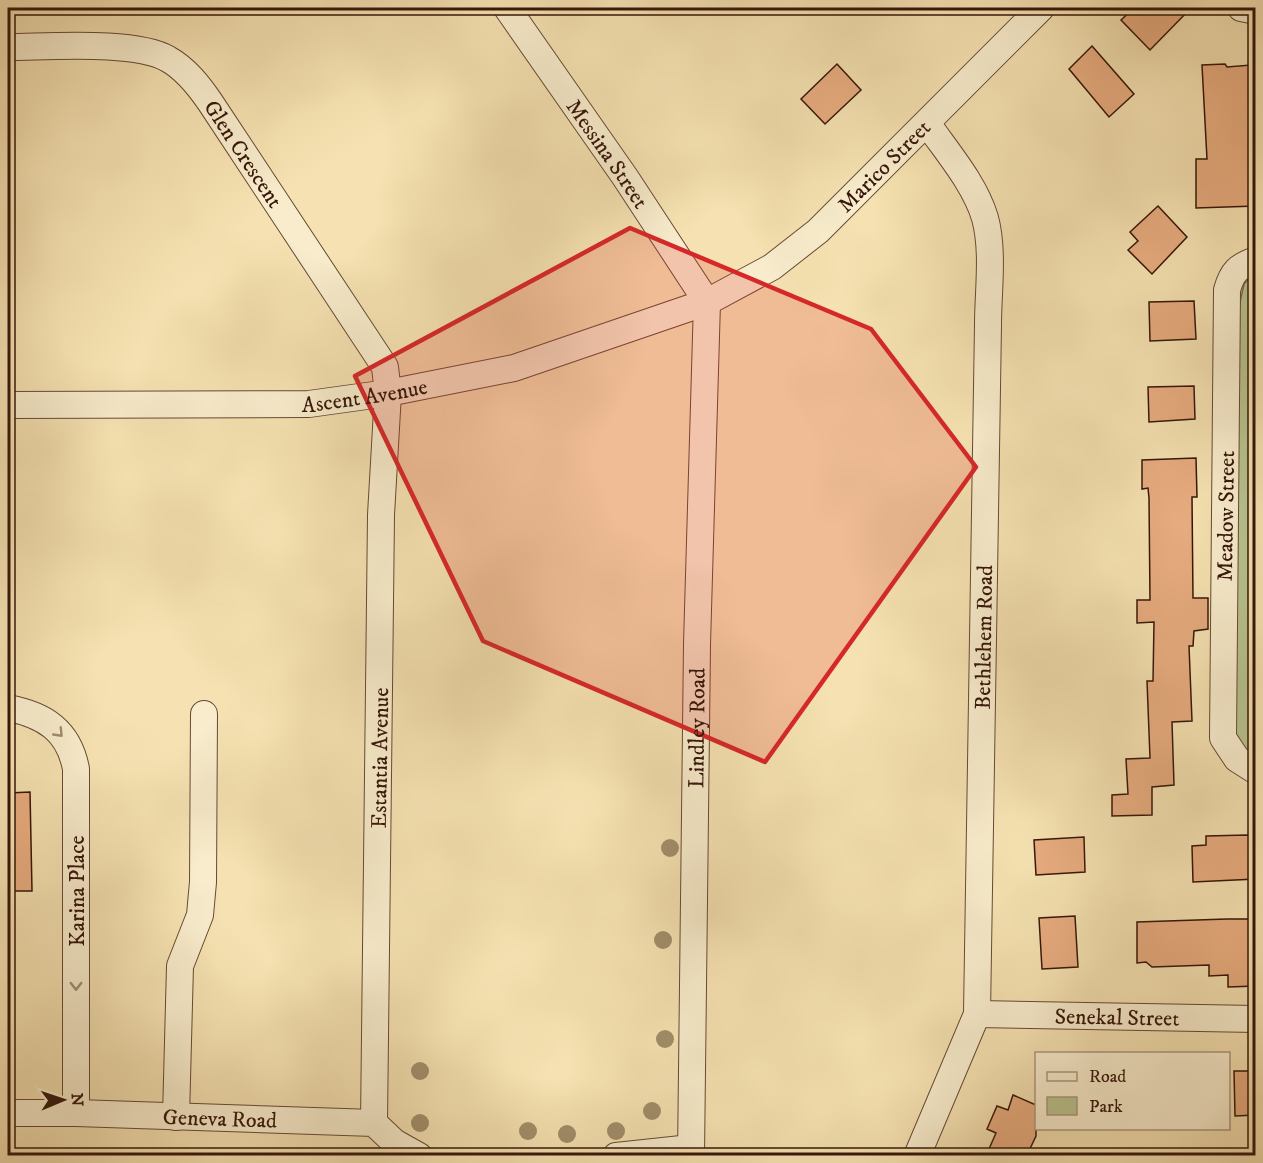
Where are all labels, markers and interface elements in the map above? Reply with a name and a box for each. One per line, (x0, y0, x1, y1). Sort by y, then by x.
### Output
street label: Messina Street (560, 94, 654, 214)
street label: Glen Crescent (197, 95, 288, 213)
street label: Marico Street (832, 115, 937, 219)
street label: Ascent Avenue (302, 374, 430, 419)
street label: Meadow Street (1212, 450, 1241, 582)
street label: Bethlehem Road (970, 565, 999, 710)
street label: Lindley Road (683, 668, 712, 788)
street label: Estantia Avenue (366, 687, 395, 829)
one-way arrow (52, 726, 63, 736)
street label: Karina Place (64, 835, 91, 947)
one-way arrow (70, 982, 82, 991)
street label: Senekal Street (1054, 1003, 1180, 1033)
legend (1035, 1052, 1230, 1130)
text: Road (1089, 1066, 1126, 1088)
north arrow (33, 1070, 93, 1130)
text: N (67, 1093, 87, 1106)
text: Park (1089, 1096, 1123, 1118)
street label: Geneva Road (162, 1104, 278, 1135)

